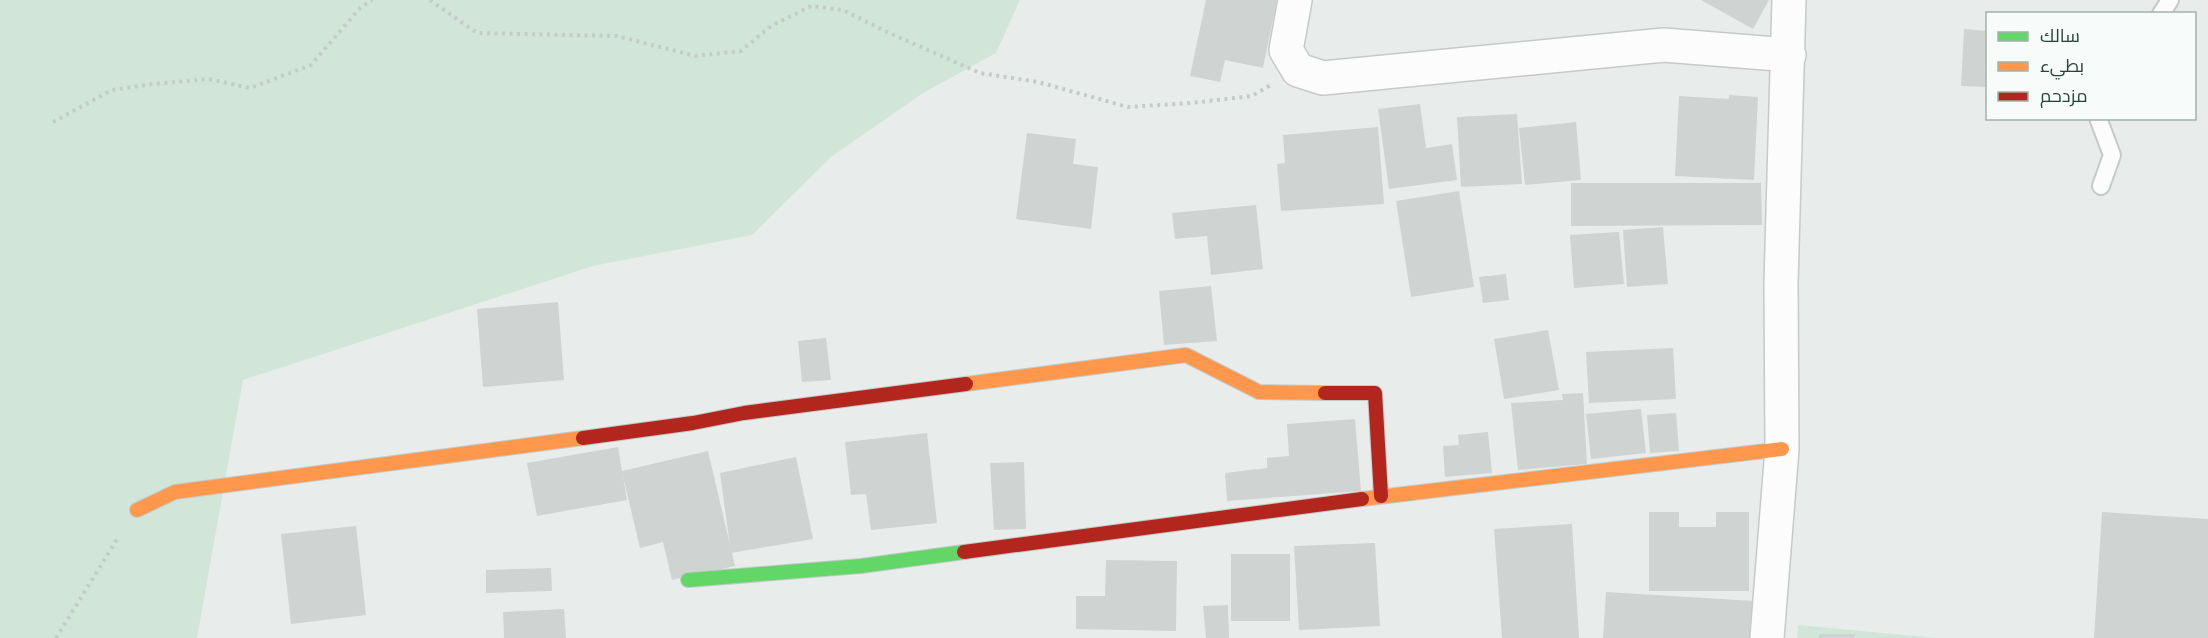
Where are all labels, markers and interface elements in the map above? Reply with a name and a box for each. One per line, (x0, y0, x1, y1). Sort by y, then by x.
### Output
legend (1986, 12, 2196, 120)
text: سالك (2040, 25, 2080, 46)
text: بطيء (2040, 55, 2084, 80)
text: مزدحم (2040, 85, 2088, 108)

